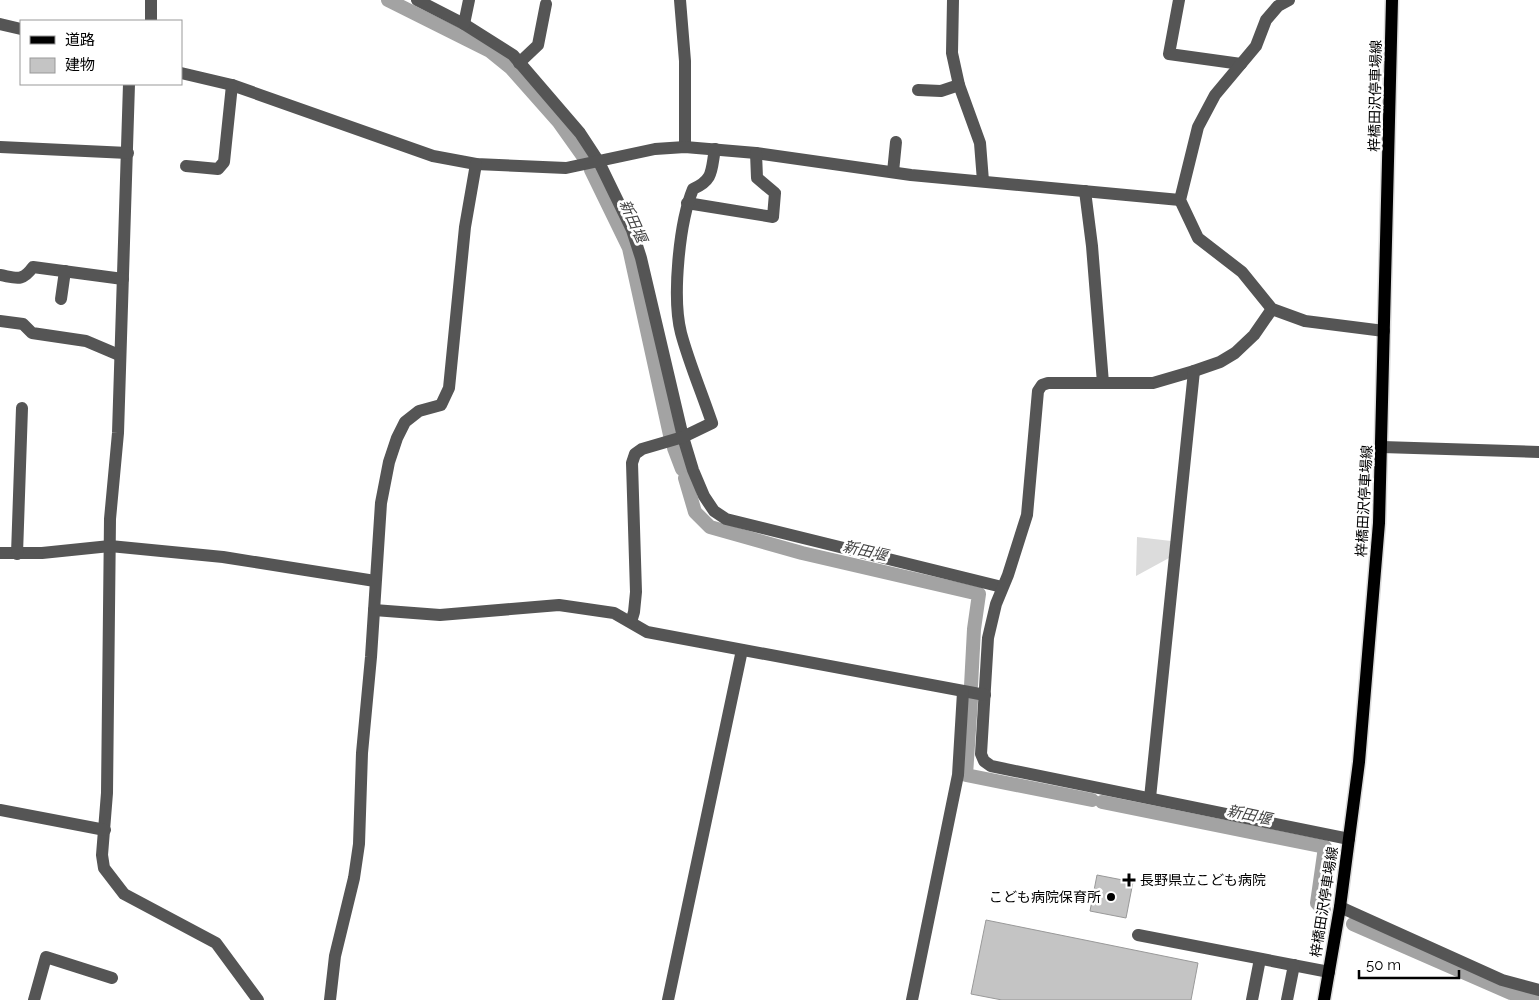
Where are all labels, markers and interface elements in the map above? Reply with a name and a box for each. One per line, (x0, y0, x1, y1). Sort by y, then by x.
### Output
legend (20, 20, 182, 85)
text: 道路 (65, 31, 95, 49)
street label: 梓橋田沢停車場線 (1366, 40, 1384, 152)
text: 建物 (65, 56, 95, 74)
water label: 新田堰 (616, 197, 652, 248)
street label: 梓橋田沢停車場線 (1353, 445, 1375, 557)
water label: 新田堰 (841, 537, 892, 566)
water label: 新田堰 (1225, 802, 1276, 829)
street label: 梓橋田沢停車場線 (1307, 845, 1341, 959)
place label: 長野県立こども病院 (1140, 872, 1266, 888)
marker: 長野県立こども病院 (1122, 873, 1136, 887)
place label: こども病院保育所 (989, 889, 1101, 905)
marker: こども病院保育所 (1105, 891, 1117, 903)
scale bar (1359, 948, 1459, 980)
text: 50 m (1366, 956, 1401, 974)

